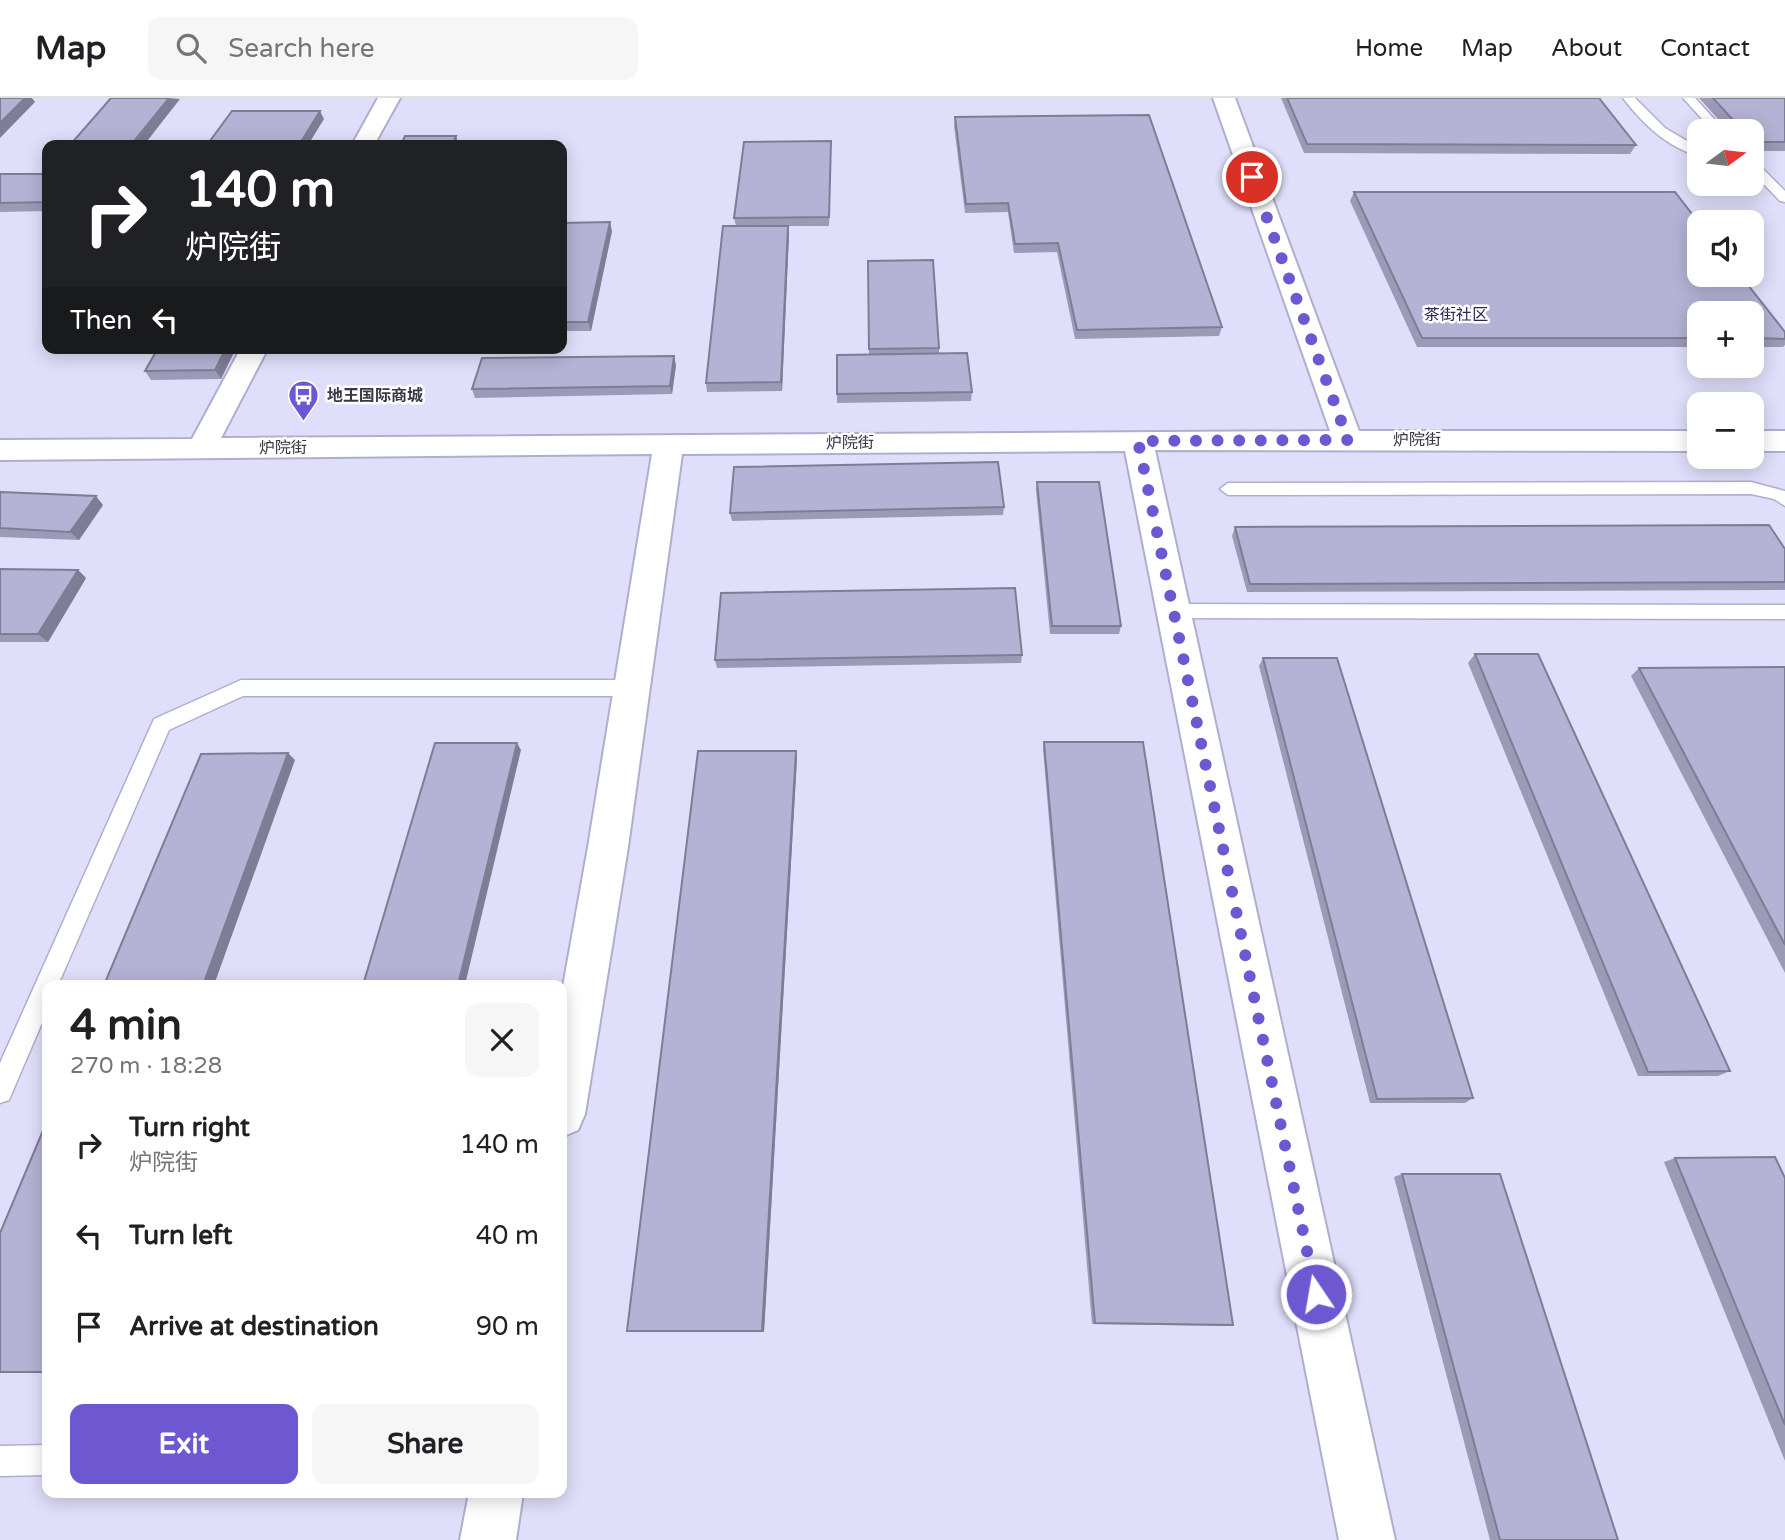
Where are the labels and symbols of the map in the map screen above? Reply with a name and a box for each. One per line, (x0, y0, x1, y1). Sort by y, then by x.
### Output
north arrow (1687, 119, 1764, 196)
pin (1222, 147, 1282, 207)
district label: 茶街社区 (1424, 305, 1488, 325)
bus stop icon: 地王国际商城 (287, 379, 321, 423)
place label: 地王国际商城 (327, 386, 423, 406)
street label: 炉院街 (1393, 430, 1441, 450)
street label: 炉院街 (826, 433, 874, 453)
street label: 炉院街 (259, 438, 307, 458)
position arrow (1279, 1257, 1353, 1331)

